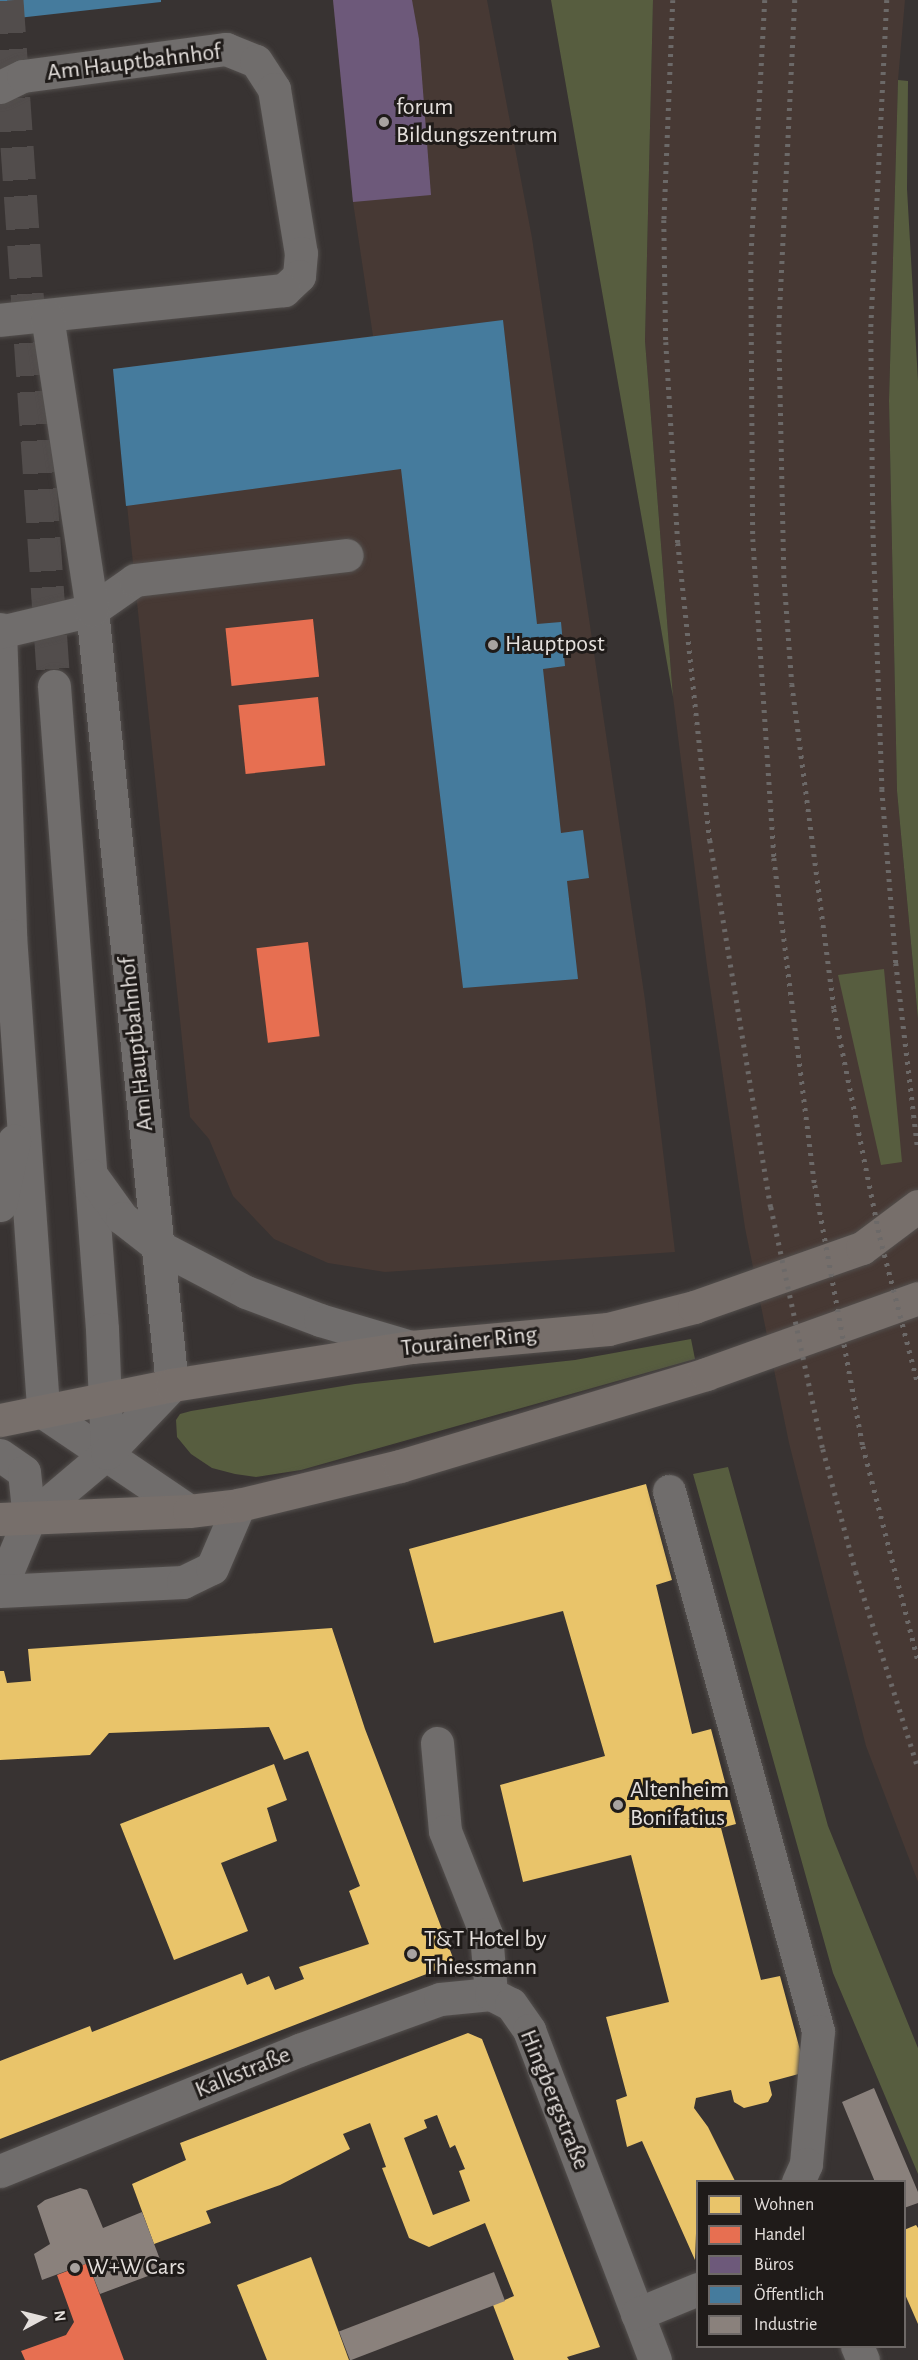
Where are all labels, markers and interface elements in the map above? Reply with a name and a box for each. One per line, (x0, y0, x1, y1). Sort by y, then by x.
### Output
street label: Am Hauptbahnhof (45, 38, 223, 88)
place label: forum Bildungszentrum (396, 94, 558, 150)
marker: forum Bildungszentrum (377, 115, 391, 129)
place label: Hauptpost (505, 631, 605, 659)
marker: Hauptpost (486, 638, 500, 652)
street label: Am Hauptbahnhof (114, 955, 160, 1133)
street label: Tourainer Ring (400, 1321, 538, 1363)
place label: Altenheim Bonifatius (630, 1777, 729, 1833)
marker: Altenheim Bonifatius (611, 1798, 625, 1812)
place label: T&T Hotel by Thiessmann (424, 1926, 546, 1982)
marker: T&T Hotel by Thiessmann (405, 1947, 419, 1961)
street label: Hingbergstraße (513, 2026, 595, 2174)
street label: Kalkstraße (191, 2041, 295, 2105)
legend (696, 2180, 906, 2348)
text: Wohnen (754, 2196, 814, 2214)
text: Handel (754, 2226, 805, 2244)
place label: W+W Cars (87, 2254, 185, 2282)
text: Büros (754, 2256, 794, 2274)
marker: W+W Cars (68, 2261, 82, 2275)
text: Öffentlich (754, 2286, 824, 2304)
north arrow (12, 2288, 72, 2348)
text: N (51, 2309, 68, 2322)
text: Industrie (754, 2316, 817, 2334)

